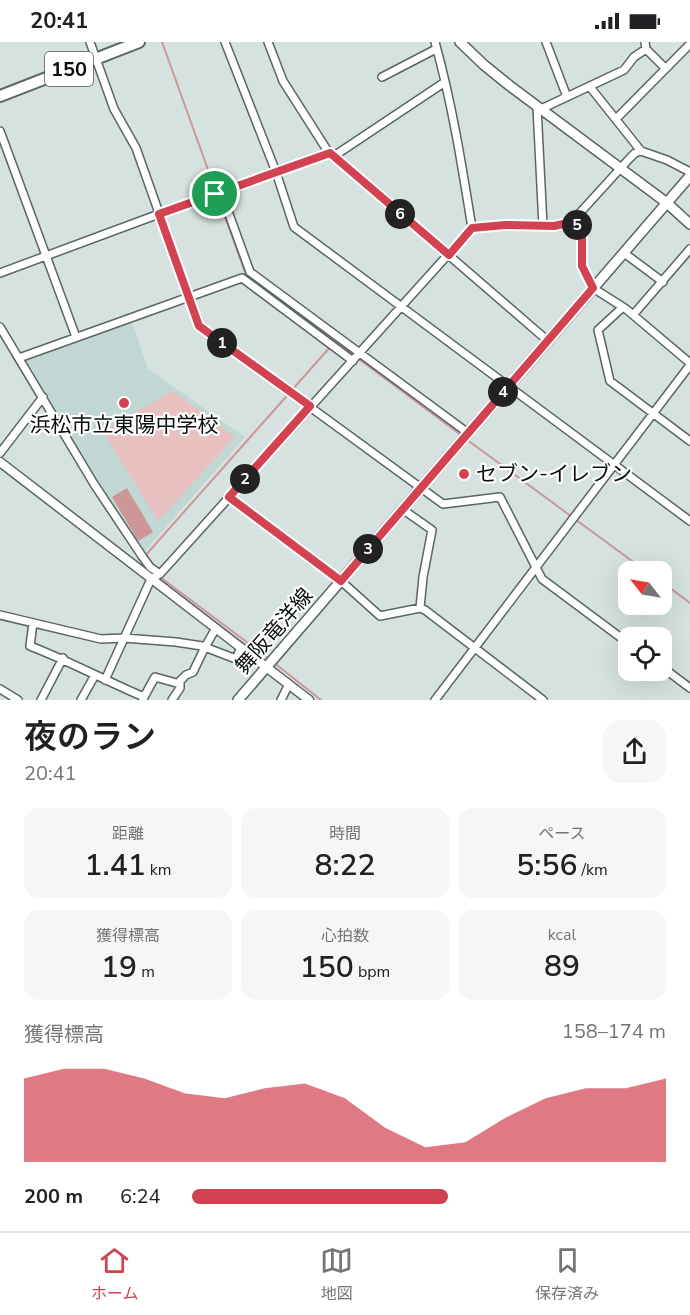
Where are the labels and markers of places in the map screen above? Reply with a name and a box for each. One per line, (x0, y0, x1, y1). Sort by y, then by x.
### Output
pin (189, 168, 240, 219)
pin: 6 (385, 199, 415, 229)
pin: 5 (562, 210, 592, 240)
pin: 1 (207, 328, 237, 358)
pin: 4 (488, 377, 518, 407)
marker: 浜松市立東陽中学校 (117, 396, 131, 410)
place label: 浜松市立東陽中学校 (30, 411, 219, 439)
place label: セブン-イレブン (476, 460, 632, 488)
pin: 2 (230, 464, 260, 494)
marker: セブン-イレブン (457, 467, 471, 481)
pin: 3 (353, 534, 383, 564)

